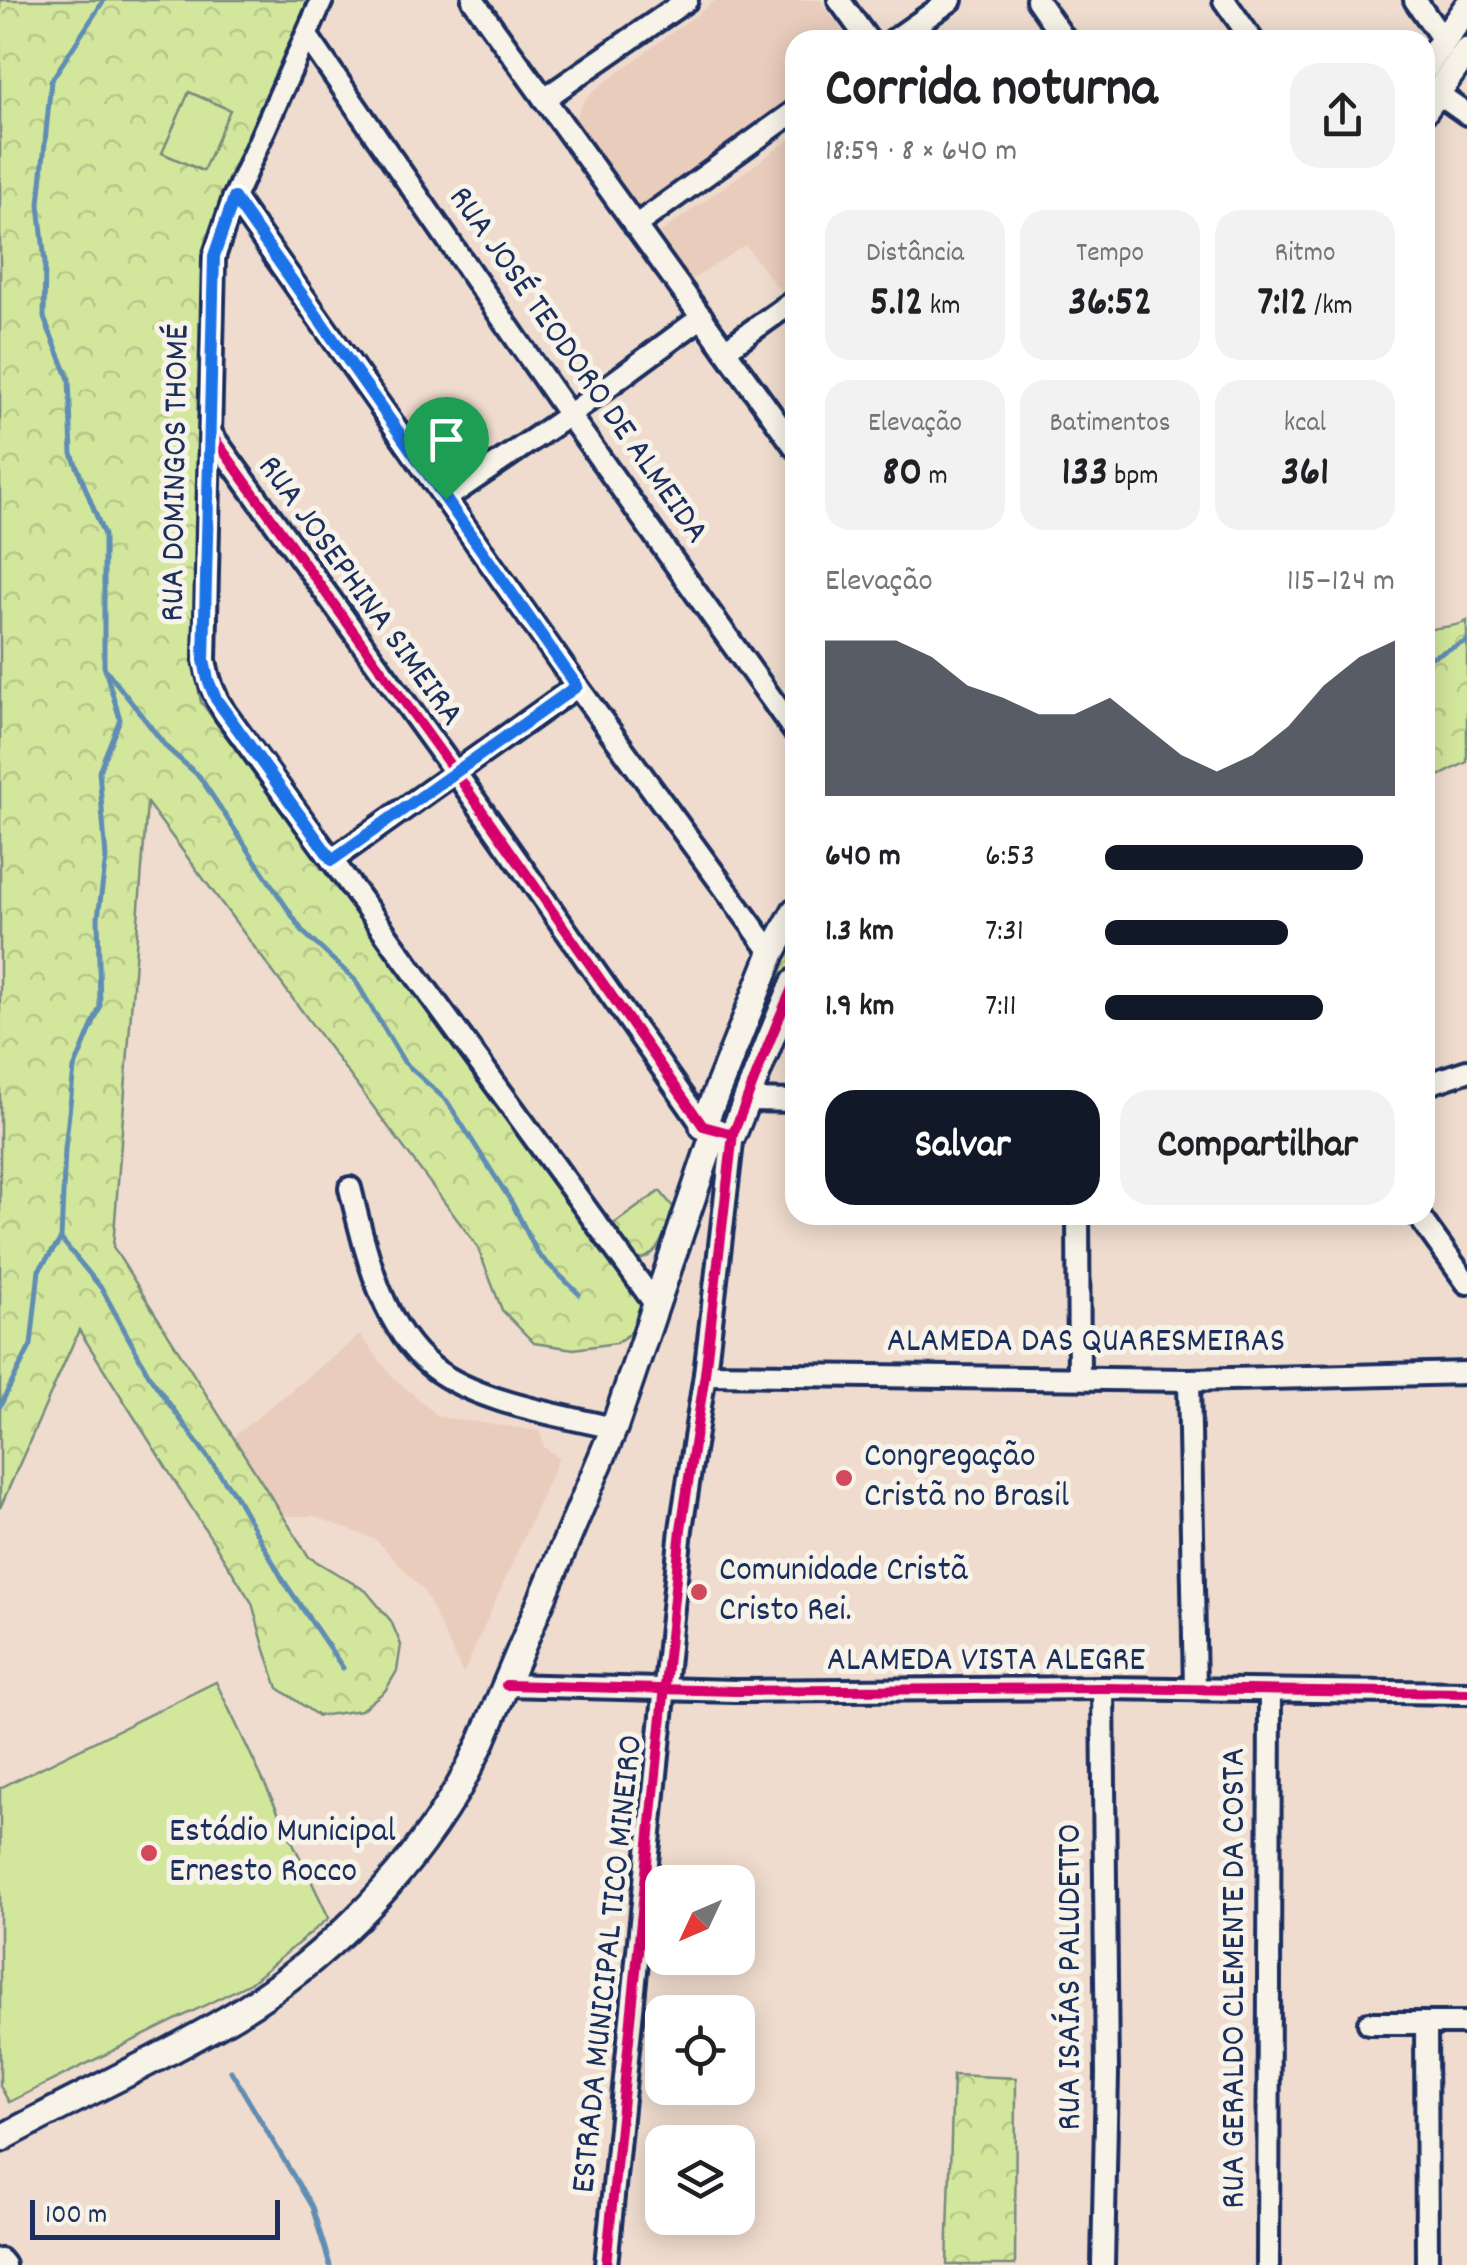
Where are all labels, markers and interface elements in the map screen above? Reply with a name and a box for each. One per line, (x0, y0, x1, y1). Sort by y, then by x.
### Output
text: Corrida noturna (825, 53, 1157, 132)
button: share (1290, 63, 1395, 168)
text: 18:59 · 8 × 640 m (825, 130, 1017, 176)
street label: RUA JOSÉ TEODORO DE ALMEIDA (434, 177, 720, 555)
text: Distância (866, 235, 964, 275)
text: Tempo (1076, 235, 1144, 275)
text: Ritmo (1275, 235, 1335, 275)
text: 5.12 (869, 275, 923, 335)
text: 36:52 (1068, 275, 1152, 335)
text: 7:12 (1257, 275, 1308, 335)
text: km (923, 288, 961, 328)
text: /km (1308, 288, 1353, 328)
street label: RUA DOMINGOS THOMÉ (149, 324, 205, 622)
pin (404, 397, 489, 500)
text: Elevação (868, 405, 962, 445)
text: Batimentos (1050, 405, 1170, 445)
text: kcal (1284, 405, 1326, 445)
icon: arrive (419, 412, 474, 467)
text: 80 (882, 445, 922, 505)
text: 133 (1061, 445, 1108, 505)
text: 361 (1281, 445, 1329, 505)
street label: RUA JOSEPHINA SIMEIRA (244, 446, 474, 738)
text: m (922, 458, 948, 498)
text: bpm (1108, 458, 1159, 498)
text: Elevação (825, 560, 933, 606)
text: 115–124 m (1287, 560, 1395, 606)
text: 640 m (825, 835, 901, 881)
text: 6:53 (985, 835, 1035, 881)
text: 1.3 km (825, 910, 894, 956)
text: 7:31 (985, 910, 1024, 956)
text: 1.9 km (825, 985, 894, 1031)
text: 7:11 (985, 985, 1017, 1031)
button: Salvar (825, 1090, 1100, 1205)
button: Compartilhar (1120, 1090, 1395, 1205)
street label: ALAMEDA DAS QUARESMEIRAS (887, 1318, 1285, 1368)
place label: Congregação Cristã no Brasil (864, 1433, 1069, 1523)
marker: Congregação Cristã no Brasil (833, 1467, 855, 1489)
place label: Comunidade Cristã Cristo Rei. (719, 1547, 969, 1637)
marker: Comunidade Cristã Cristo Rei. (688, 1581, 710, 1603)
street label: ALAMEDA VISTA ALEGRE (827, 1637, 1145, 1687)
street label: ESTRADA MUNICIPAL TICO MINEIRO (560, 1732, 658, 2196)
street label: RUA GERALDO CLEMENTE DA COSTA (1211, 1747, 1261, 2209)
place label: Estádio Municipal Ernesto Rocco (169, 1808, 396, 1898)
street label: RUA ISAÍAS PALUDETTO (1047, 1823, 1097, 2131)
marker: Estádio Municipal Ernesto Rocco (138, 1842, 160, 1864)
north arrow (645, 1865, 755, 1975)
map controls (645, 1865, 755, 2235)
button: locate (645, 1995, 755, 2105)
button: layers (645, 2125, 755, 2235)
scale bar (30, 2195, 280, 2240)
text: 100 m (45, 2197, 107, 2237)

